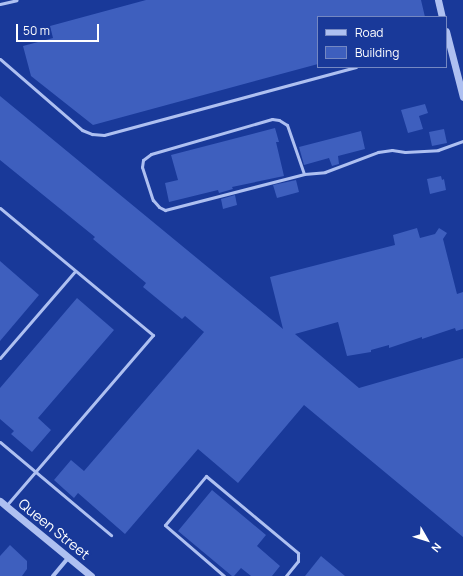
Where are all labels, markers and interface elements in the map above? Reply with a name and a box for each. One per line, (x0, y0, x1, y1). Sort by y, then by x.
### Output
scale bar (18, 16, 101, 42)
legend (317, 16, 447, 68)
text: 50 m (23, 22, 50, 39)
text: Road (355, 24, 383, 41)
text: Building (355, 44, 399, 61)
street label: Queen Street (15, 495, 93, 563)
north arrow (407, 520, 447, 560)
text: N (428, 540, 445, 556)

